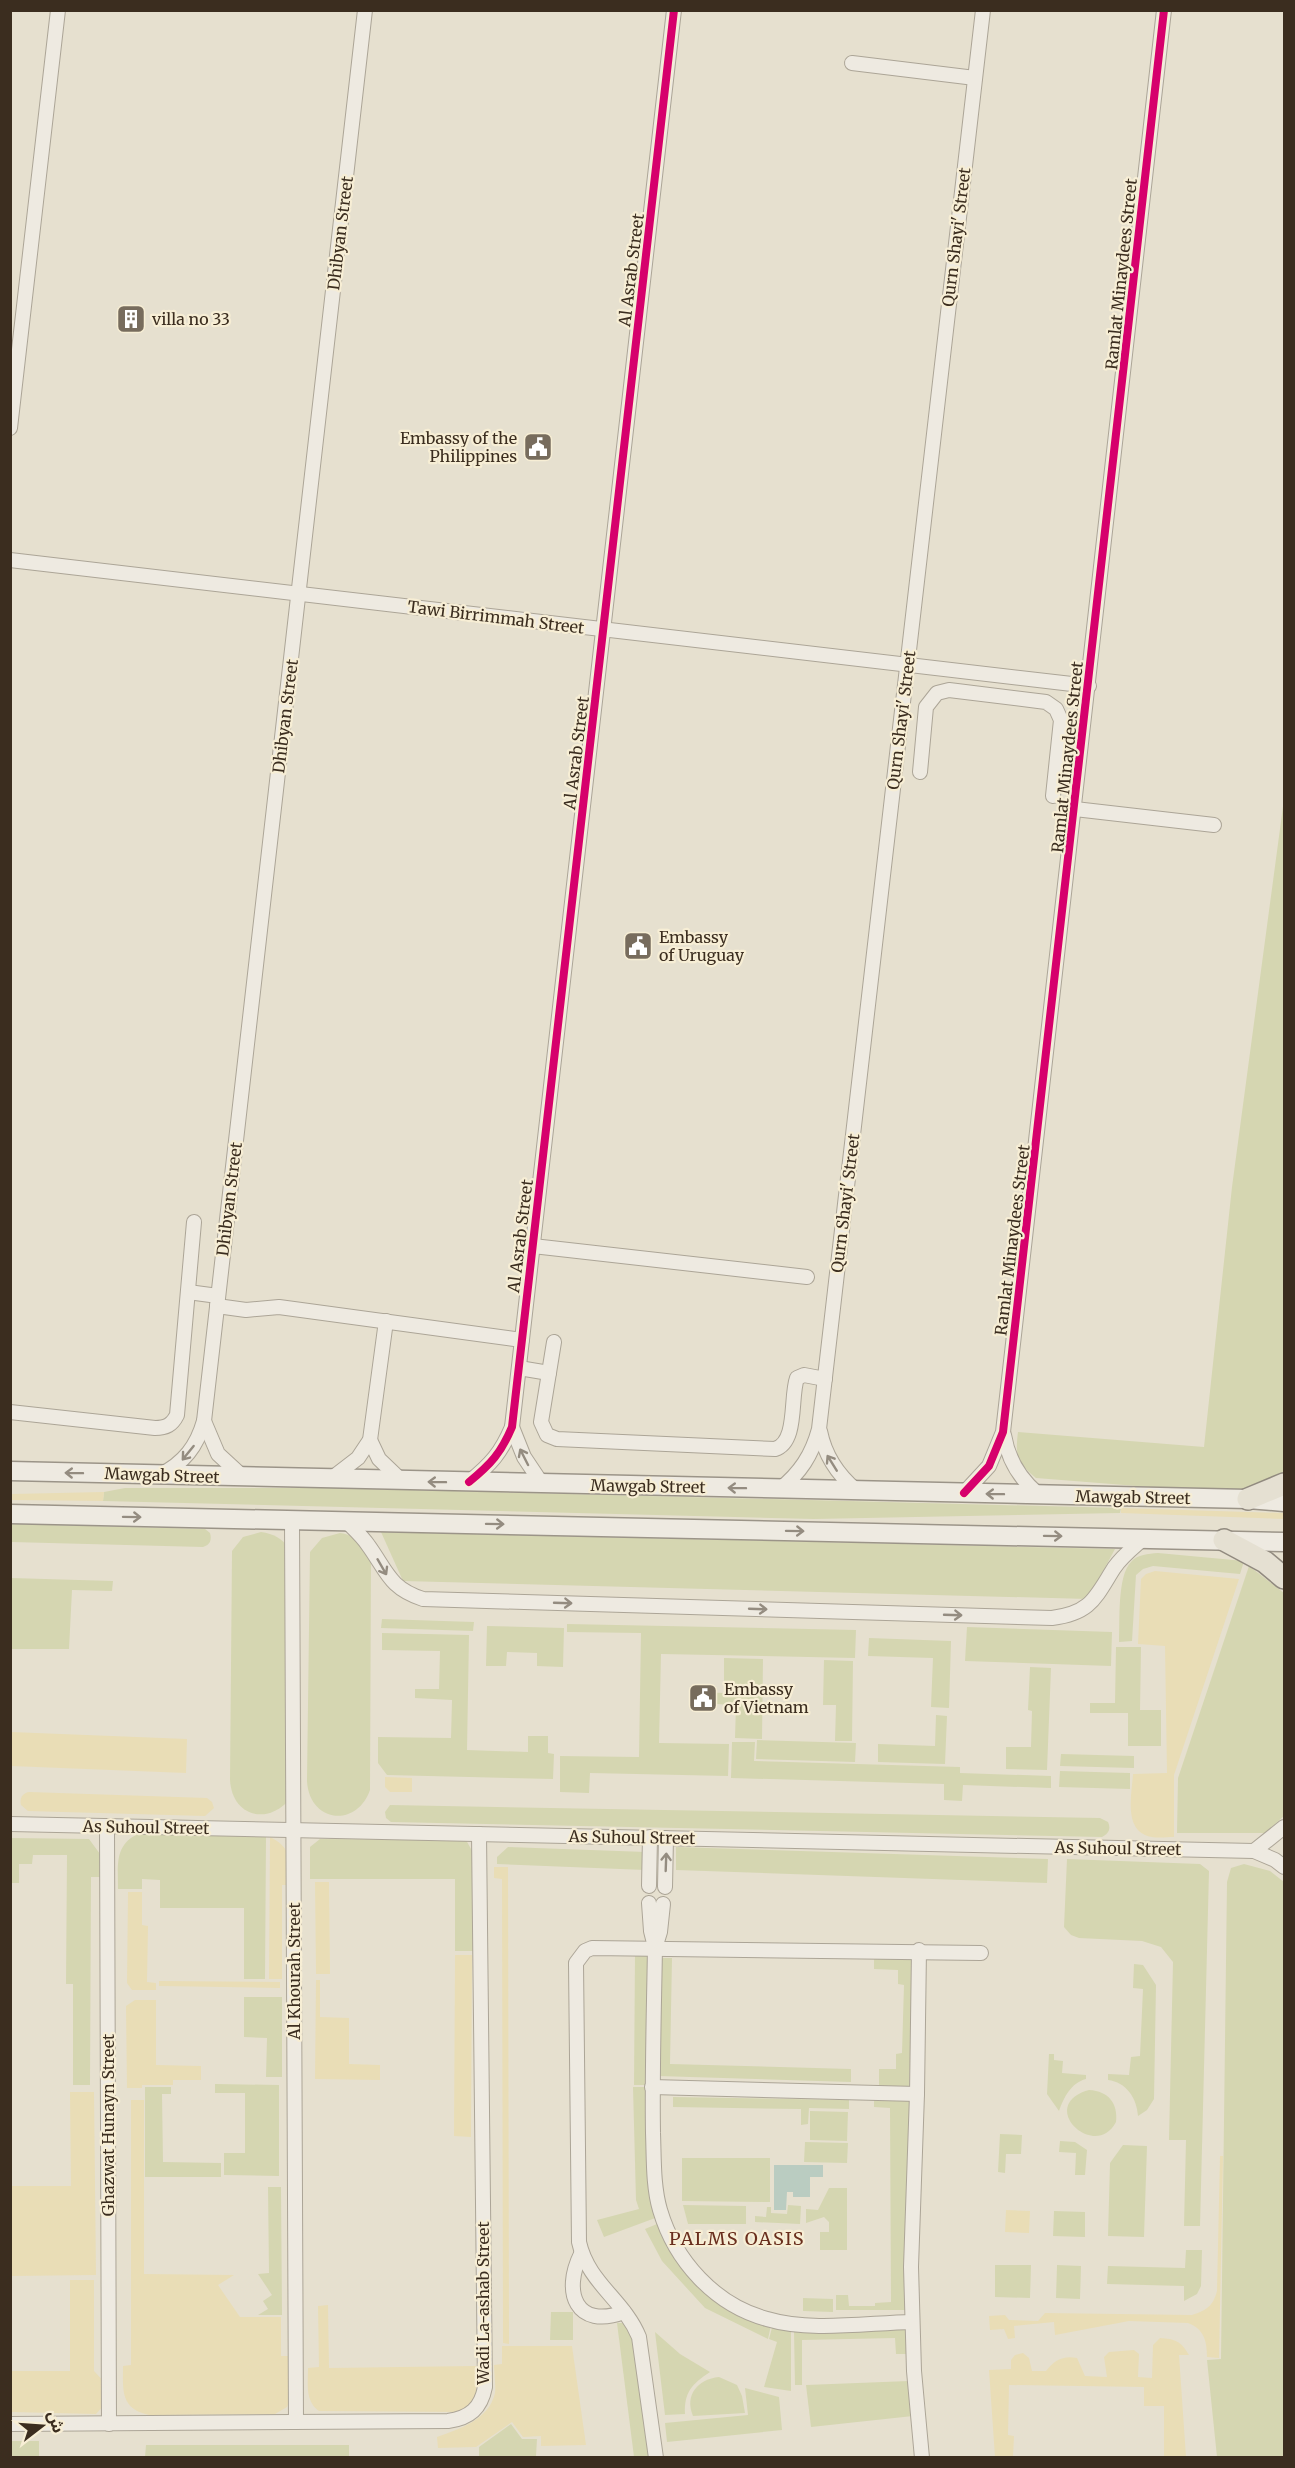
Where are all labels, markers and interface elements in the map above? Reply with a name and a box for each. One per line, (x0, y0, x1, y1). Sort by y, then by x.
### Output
street label: Qurn Shayi' Street (938, 166, 975, 308)
street label: Dhibyan Street (323, 174, 357, 291)
street label: Ramlat Minaydees Street (1101, 177, 1141, 371)
street label: Al Asrab Street (614, 211, 648, 329)
building icon: villa no 33 (115, 303, 147, 335)
place label: villa no 33 (151, 309, 230, 329)
place label: Embassy of the Philippines (400, 428, 517, 466)
public building icon: Embassy of the Philippines (522, 431, 554, 463)
street label: Tawi Birrimmah Street (406, 596, 586, 638)
street label: Qurn Shayi' Street (883, 649, 920, 791)
street label: Dhibyan Street (268, 657, 302, 774)
street label: Ramlat Minaydees Street (1047, 660, 1087, 854)
street label: Al Asrab Street (559, 694, 593, 812)
place label: Embassy of Uruguay (659, 927, 745, 965)
public building icon: Embassy of Uruguay (622, 930, 654, 962)
street label: Qurn Shayi' Street (827, 1132, 864, 1274)
street label: Dhibyan Street (212, 1140, 246, 1257)
street label: Ramlat Minaydees Street (990, 1143, 1034, 1337)
street label: Al Asrab Street (503, 1177, 537, 1295)
one-way arrow (182, 1445, 195, 1461)
one-way arrow (518, 1448, 530, 1466)
one-way arrow (826, 1455, 838, 1472)
street label: Mawgab Street (104, 1463, 221, 1487)
one-way arrow (65, 1467, 85, 1479)
street label: Mawgab Street (590, 1475, 706, 1497)
one-way arrow (428, 1476, 448, 1487)
one-way arrow (728, 1482, 748, 1494)
street label: Mawgab Street (1075, 1486, 1191, 1508)
one-way arrow (986, 1488, 1006, 1499)
one-way arrow (121, 1511, 141, 1522)
one-way arrow (484, 1519, 504, 1530)
one-way arrow (784, 1525, 804, 1537)
one-way arrow (1042, 1531, 1062, 1542)
one-way arrow (376, 1558, 388, 1575)
one-way arrow (553, 1597, 573, 1608)
one-way arrow (748, 1603, 768, 1614)
one-way arrow (943, 1609, 963, 1620)
place label: Embassy of Vietnam (724, 1679, 809, 1717)
public building icon: Embassy of Vietnam (687, 1682, 719, 1714)
street label: As Suhoul Street (82, 1816, 210, 1838)
street label: As Suhoul Street (568, 1826, 696, 1848)
street label: As Suhoul Street (1054, 1837, 1182, 1859)
one-way arrow (660, 1853, 671, 1873)
street label: Al Khourah Street (284, 1902, 304, 2041)
street label: Ghazwat Hunayn Street (98, 2033, 118, 2216)
street label: Wadi La-ashab Street (473, 2221, 493, 2386)
district label: PALMS OASIS (669, 2227, 805, 2250)
north arrow (12, 2396, 72, 2456)
text: ش (44, 2408, 69, 2435)

